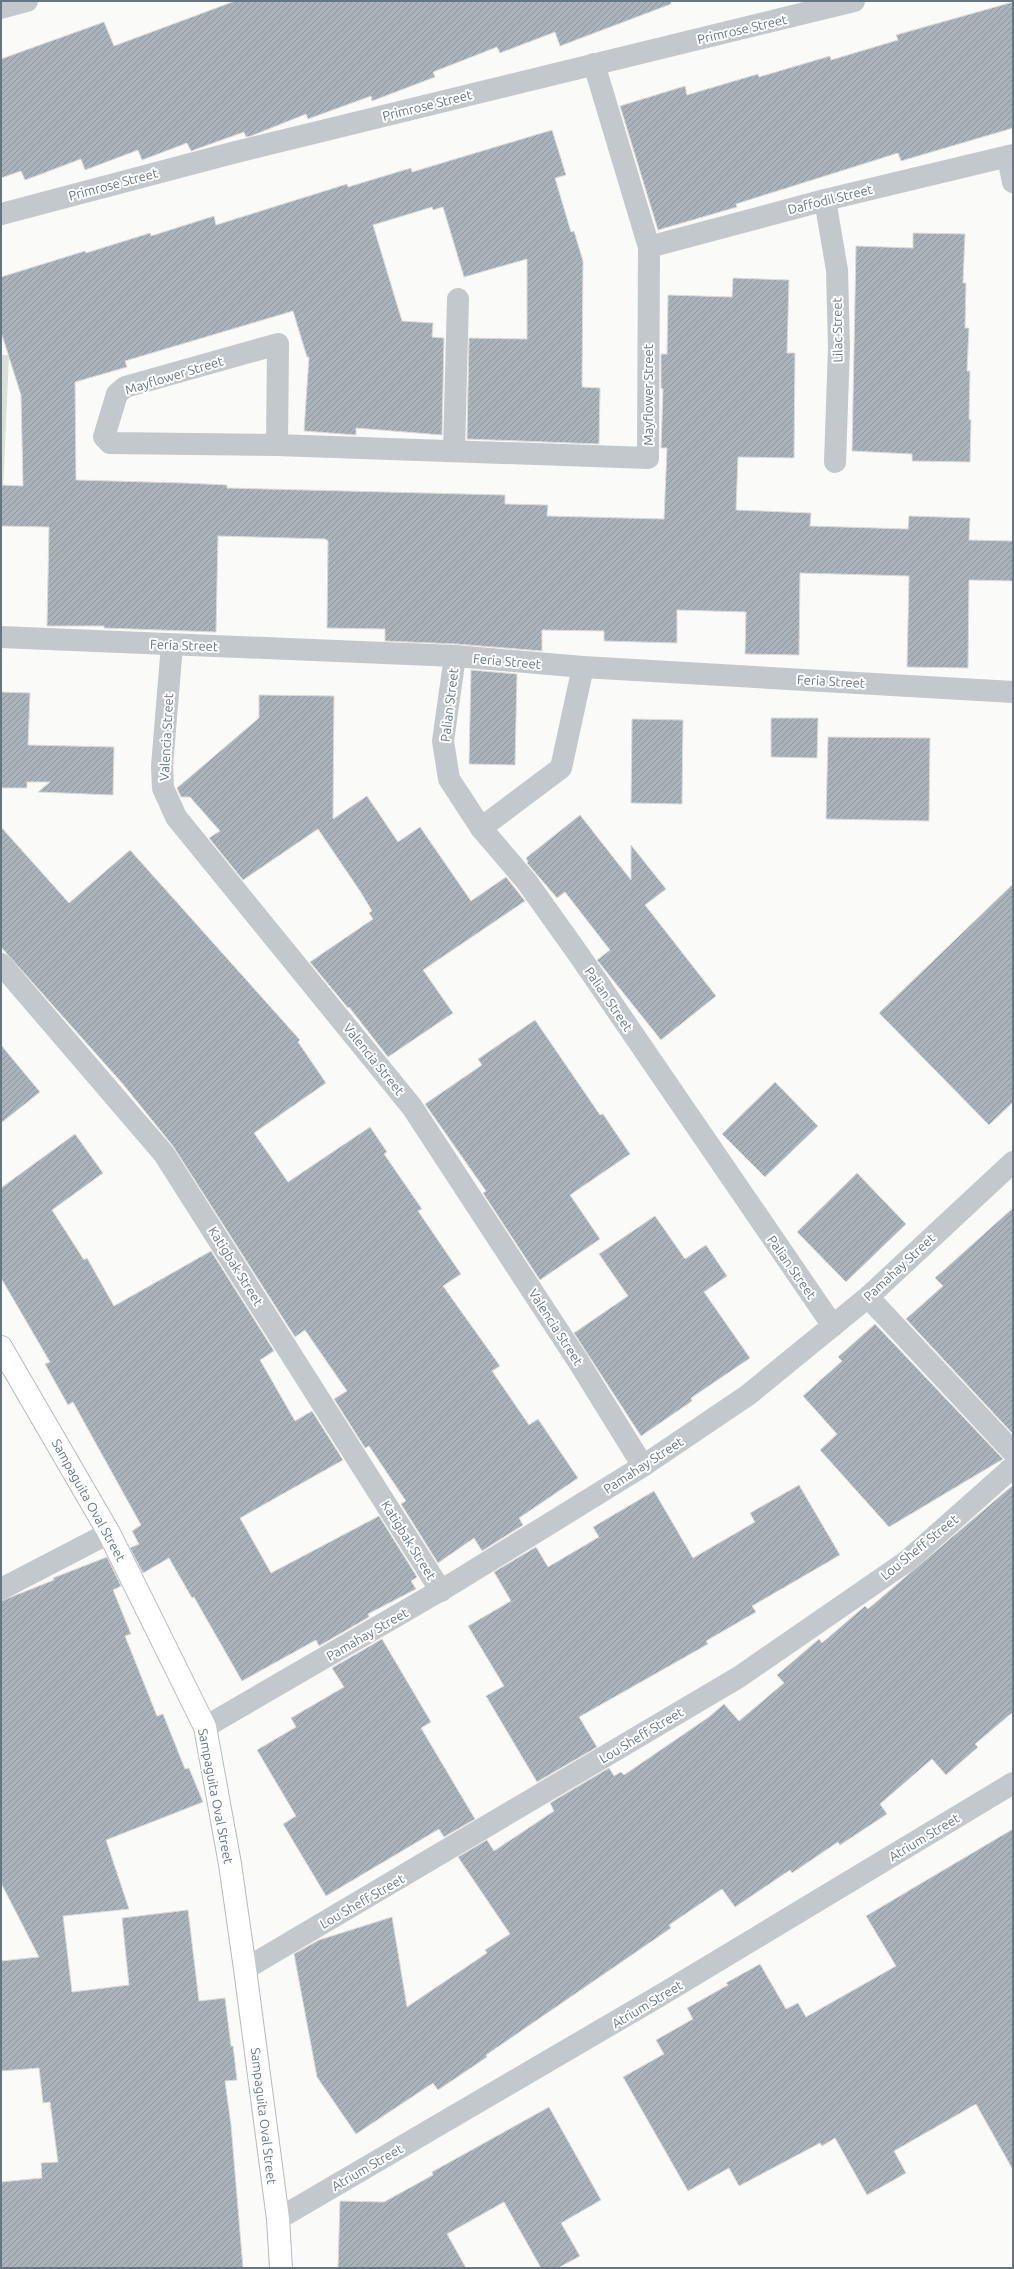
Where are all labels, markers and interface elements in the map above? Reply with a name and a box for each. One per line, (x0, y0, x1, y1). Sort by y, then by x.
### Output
street label: Primrose Street (696, 12, 788, 46)
street label: Primrose Street (381, 87, 473, 123)
street label: Primrose Street (67, 165, 159, 203)
street label: Daffodil Street (786, 182, 874, 216)
street label: Lilac Street (829, 297, 845, 363)
street label: Mayflower Street (641, 344, 655, 446)
street label: Mayflower Street (123, 353, 225, 397)
street label: Feria Street (150, 637, 218, 653)
street label: Feria Street (472, 651, 542, 671)
street label: Palian Street (438, 667, 460, 743)
street label: Feria Street (797, 672, 865, 690)
street label: Valencia Street (157, 693, 175, 781)
street label: Palian Street (582, 964, 636, 1034)
street label: Valencia Street (341, 1020, 407, 1098)
street label: Katigbak Street (206, 1224, 266, 1308)
street label: Pamahay Street (861, 1231, 937, 1303)
street label: Palian Street (765, 1233, 819, 1301)
street label: Valencia Street (526, 1286, 586, 1368)
street label: Pamahay Street (601, 1434, 685, 1496)
street label: Sampaguita Oval Street (50, 1436, 128, 1564)
street label: Katigbak Street (379, 1498, 439, 1582)
street label: Lou Sheff Street (878, 1512, 960, 1582)
street label: Pamahay Street (324, 1605, 410, 1663)
street label: Lou Sheff Street (597, 1704, 685, 1766)
street label: Sampaguita Oval Street (196, 1727, 236, 1865)
street label: Atrium Street (886, 1811, 962, 1863)
street label: Lou Sheff Street (317, 1871, 407, 1931)
street label: Atrium Street (609, 1978, 685, 2030)
street label: Sampaguita Oval Street (249, 2047, 279, 2185)
street label: Atrium Street (329, 2141, 405, 2193)

